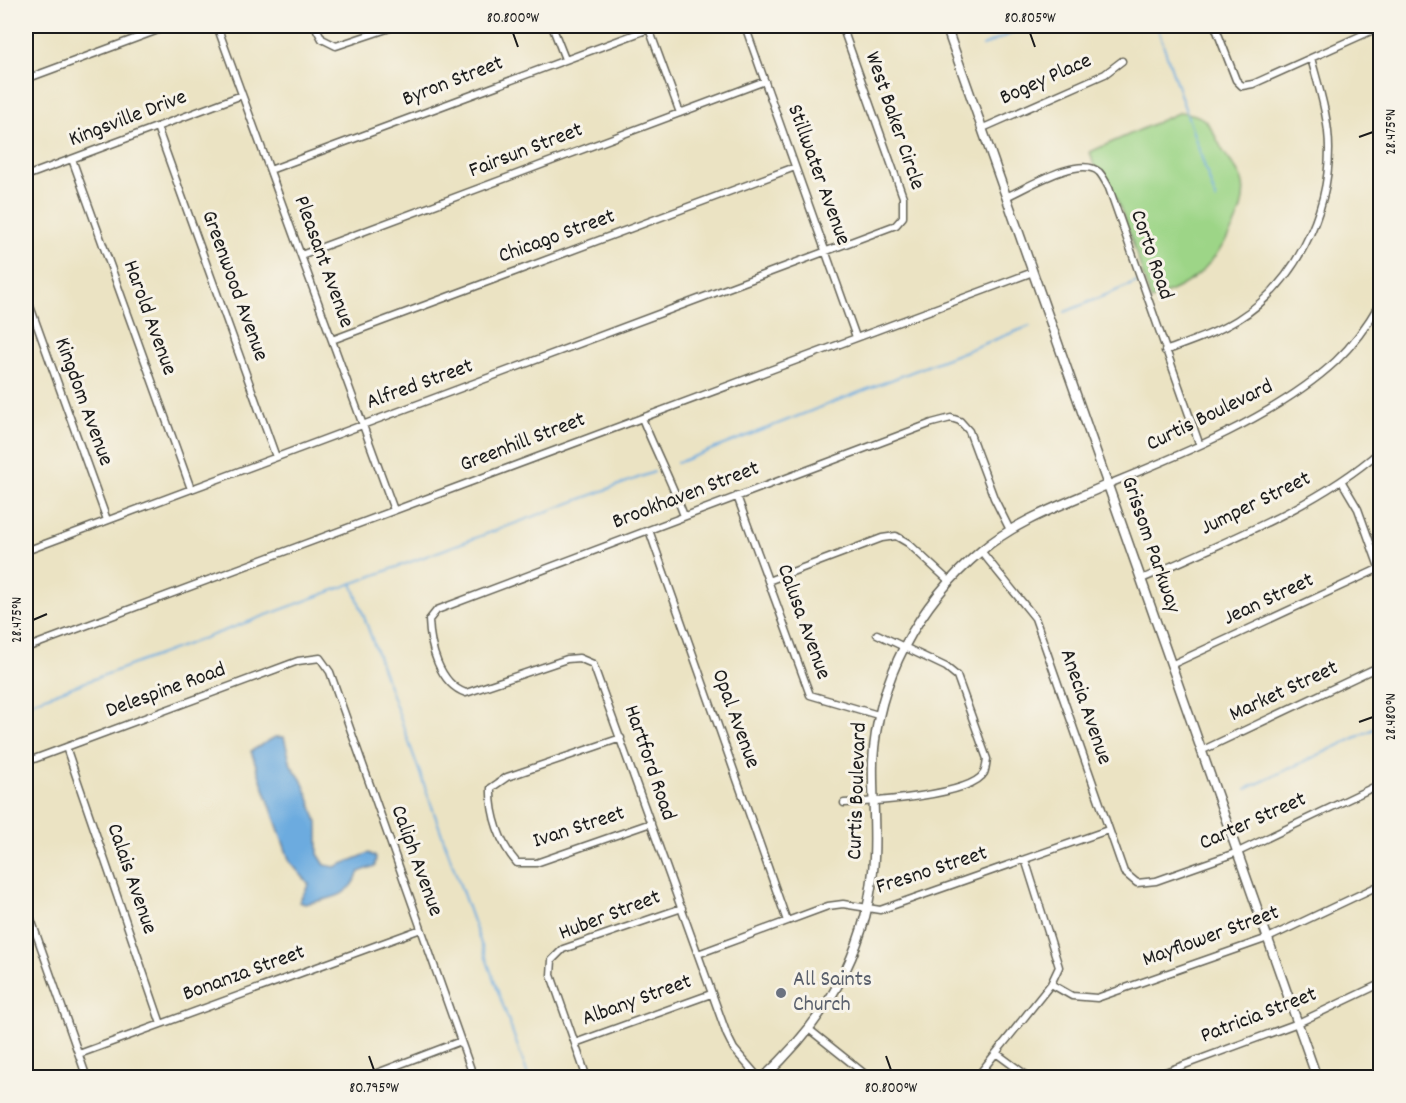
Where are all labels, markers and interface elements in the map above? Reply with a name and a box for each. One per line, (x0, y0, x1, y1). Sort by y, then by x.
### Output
text: 80.800°W (487, 8, 540, 30)
text: 80.805°W (1004, 8, 1056, 30)
street label: Bogey Place (995, 46, 1097, 114)
street label: West Baker Circle (856, 48, 932, 194)
street label: Byron Street (398, 49, 508, 115)
street label: Kingsville Drive (65, 82, 191, 156)
street label: Stillwater Avenue (778, 100, 858, 250)
text: 28.475°N (1381, 109, 1403, 155)
street label: Fairsun Street (465, 115, 587, 187)
street label: Pleasant Avenue (285, 192, 361, 332)
street label: Chicago Street (494, 202, 620, 272)
street label: Greenwood Avenue (192, 206, 276, 366)
street label: Corto Road (1121, 206, 1181, 304)
street label: Harold Avenue (114, 256, 184, 380)
street label: Kingdom Avenue (45, 334, 121, 470)
street label: Alfred Street (362, 351, 478, 419)
street label: Curtis Boulevard (1141, 372, 1279, 460)
street label: Greenhill Street (456, 405, 590, 481)
street label: Brookhaven Street (608, 454, 764, 538)
street label: Jumper Street (1196, 464, 1316, 544)
street label: Grissom Parkway (1112, 473, 1188, 619)
street label: Calusa Avenue (768, 560, 838, 684)
street label: Jean Street (1219, 566, 1319, 634)
text: 28.475°N (7, 597, 29, 643)
street label: Anecia Avenue (1051, 645, 1119, 769)
street label: Market Street (1225, 653, 1343, 731)
street label: Delespine Road (102, 655, 230, 727)
street label: Opal Avenue (703, 665, 767, 773)
text: 28.480°N (1381, 693, 1403, 741)
street label: Hartford Road (615, 701, 683, 825)
street label: Curtis Boulevard (840, 722, 876, 860)
street label: Carter Street (1195, 785, 1311, 859)
street label: Ivan Street (529, 799, 629, 857)
street label: Caliph Avenue (382, 801, 450, 921)
street label: Calais Avenue (98, 819, 164, 939)
street label: Fresno Street (872, 838, 992, 904)
street label: Huber Street (555, 882, 665, 950)
street label: Mayflower Street (1138, 898, 1284, 976)
street label: Bonanza Street (179, 938, 309, 1010)
place label: All Saints Church (793, 965, 872, 1021)
street label: Albany Street (578, 967, 696, 1035)
street label: Patricia Street (1196, 980, 1322, 1052)
marker: All Saints Church (774, 986, 788, 1000)
text: 80.795°W (349, 1078, 399, 1100)
text: 80.800°W (865, 1078, 918, 1100)

